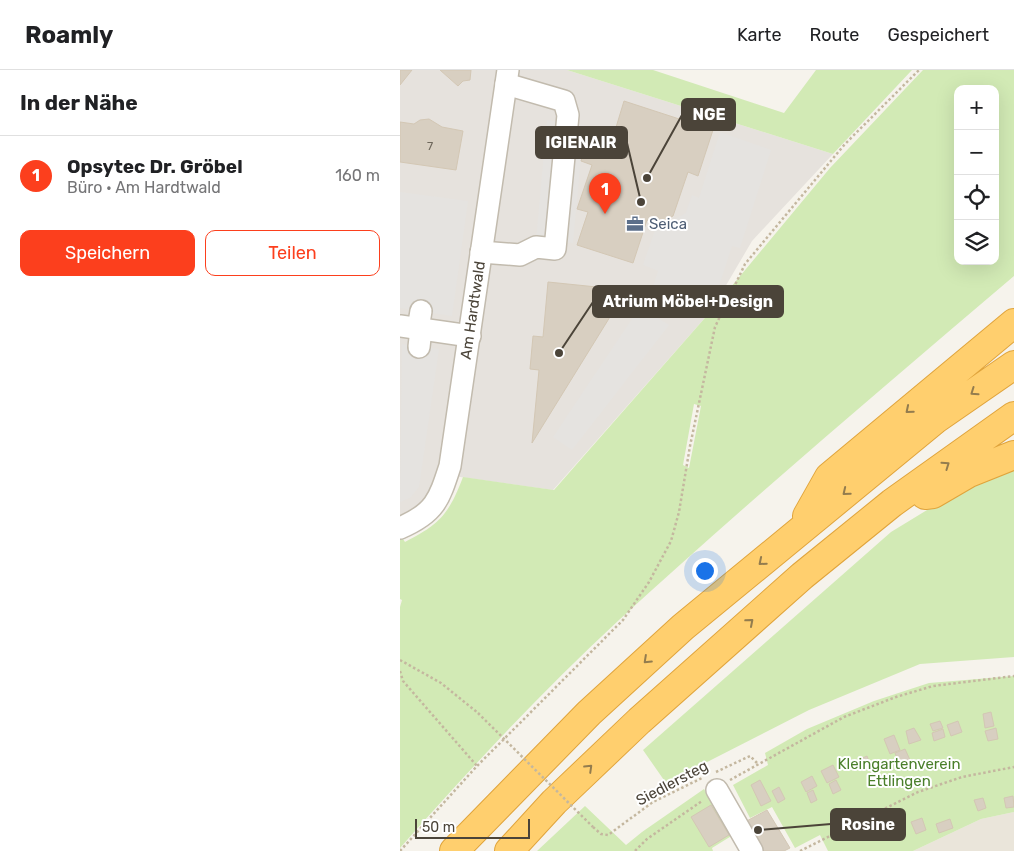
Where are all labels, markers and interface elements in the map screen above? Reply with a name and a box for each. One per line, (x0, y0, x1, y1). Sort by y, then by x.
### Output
text: Roamly (25, 21, 113, 49)
text: Karte (737, 24, 781, 46)
text: Route (809, 24, 859, 46)
text: Gespeichert (887, 24, 989, 46)
map controls (954, 85, 999, 265)
button: + (954, 85, 999, 130)
text: In der Nähe (20, 90, 138, 115)
callout: NGE (682, 99, 735, 130)
text: NGE (692, 105, 726, 124)
callout: IGIENAIR (536, 127, 627, 158)
button: − (954, 130, 999, 175)
text: IGIENAIR (545, 133, 617, 152)
house number: 7 (427, 139, 433, 153)
text: Opsytec Dr. Gröbel (67, 155, 243, 178)
text: 1 (32, 166, 40, 185)
text: 160 m (335, 166, 380, 185)
pin: 1 (589, 173, 621, 214)
button: locate (954, 175, 999, 220)
text: Büro · Am Hardtwald (67, 178, 221, 197)
office icon: Seica (625, 214, 645, 234)
place label: Seica (649, 215, 687, 233)
button: layers (954, 220, 999, 265)
button: Speichern (20, 230, 195, 276)
button: Teilen (205, 230, 380, 276)
street label: Am Hardtwald (457, 260, 489, 361)
callout: Atrium Möbel+Design (593, 286, 783, 317)
text: Atrium Möbel+Design (603, 292, 773, 311)
one-way arrow (970, 386, 980, 395)
one-way arrow (906, 404, 915, 413)
one-way arrow (940, 462, 949, 470)
one-way arrow (843, 487, 852, 495)
one-way arrow (758, 556, 767, 565)
your location (692, 558, 718, 584)
one-way arrow (744, 619, 753, 628)
one-way arrow (643, 654, 652, 663)
park label: Kleingartenverein Ettlingen (838, 755, 960, 790)
street label: Siedlersteg (633, 757, 711, 809)
one-way arrow (583, 765, 592, 774)
callout: Rosine (831, 809, 905, 840)
text: Rosine (841, 815, 895, 834)
scale bar (415, 816, 530, 839)
text: 50 m (422, 819, 455, 836)

